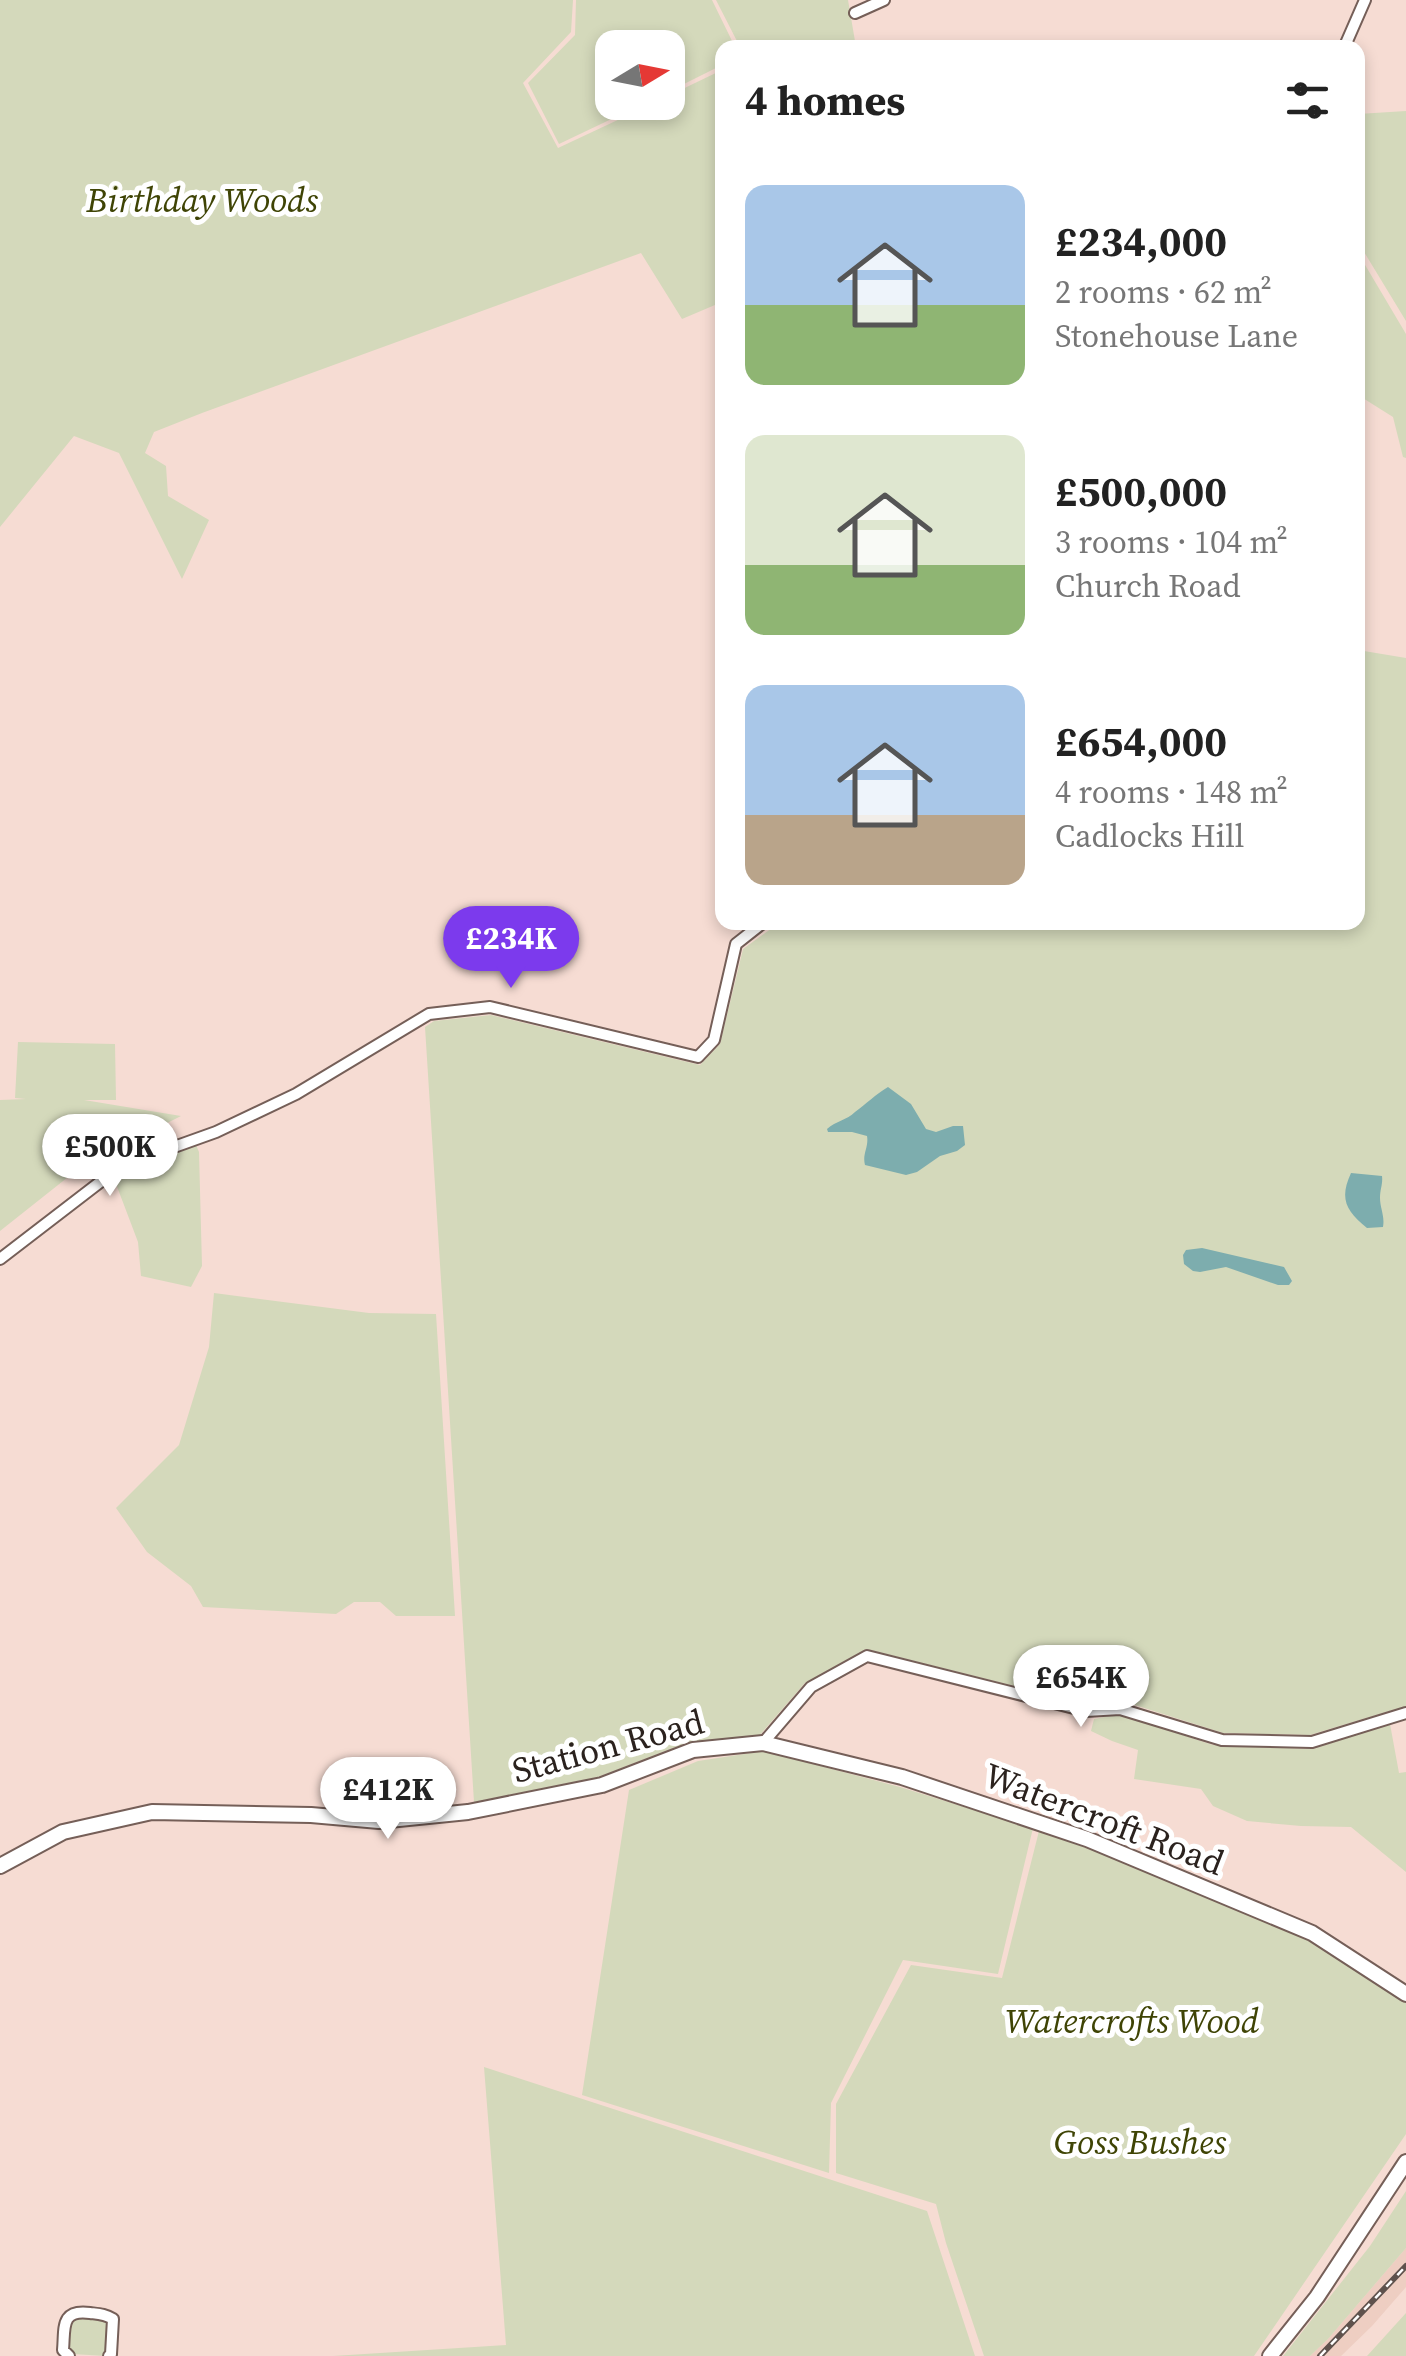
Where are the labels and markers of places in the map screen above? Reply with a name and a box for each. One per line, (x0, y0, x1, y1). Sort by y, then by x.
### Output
pin: £234K (441, 906, 581, 991)
pin: £500K (40, 1114, 180, 1199)
pin: £654K (1011, 1645, 1151, 1730)
pin: £412K (318, 1757, 458, 1842)

